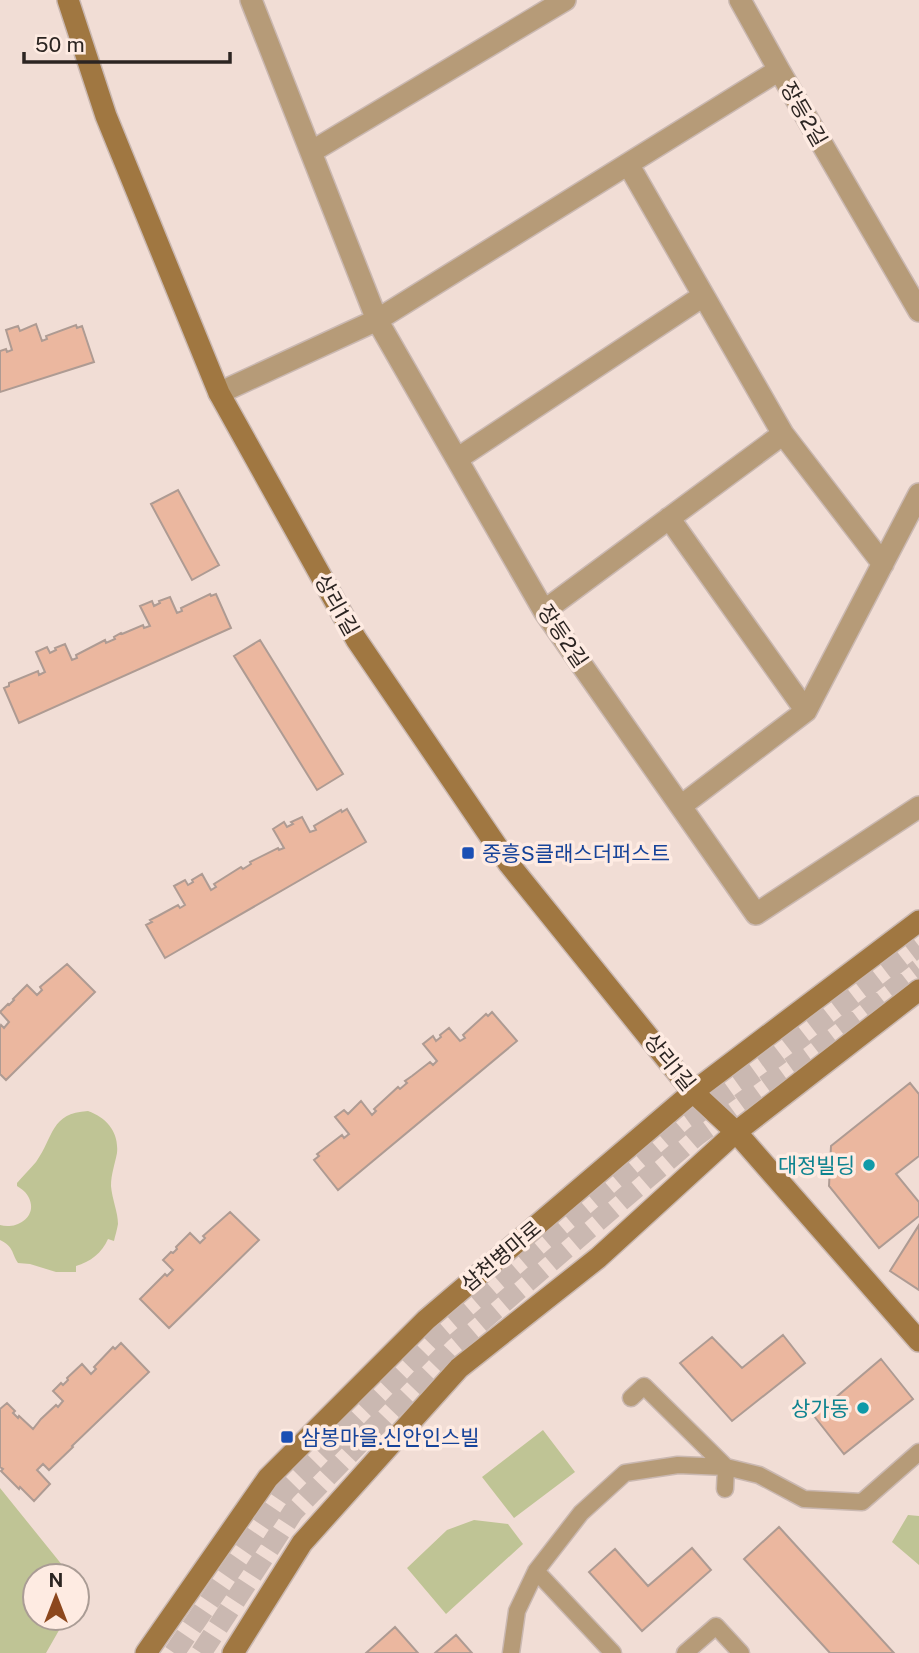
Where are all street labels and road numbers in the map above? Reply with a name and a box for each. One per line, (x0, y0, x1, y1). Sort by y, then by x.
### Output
street label: 장등2길 (776, 77, 832, 151)
street label: 상리1길 (310, 570, 364, 640)
street label: 장등2길 (533, 600, 593, 672)
street label: 상리1길 (639, 1028, 701, 1096)
street label: 삼천병마로 (456, 1215, 546, 1297)

